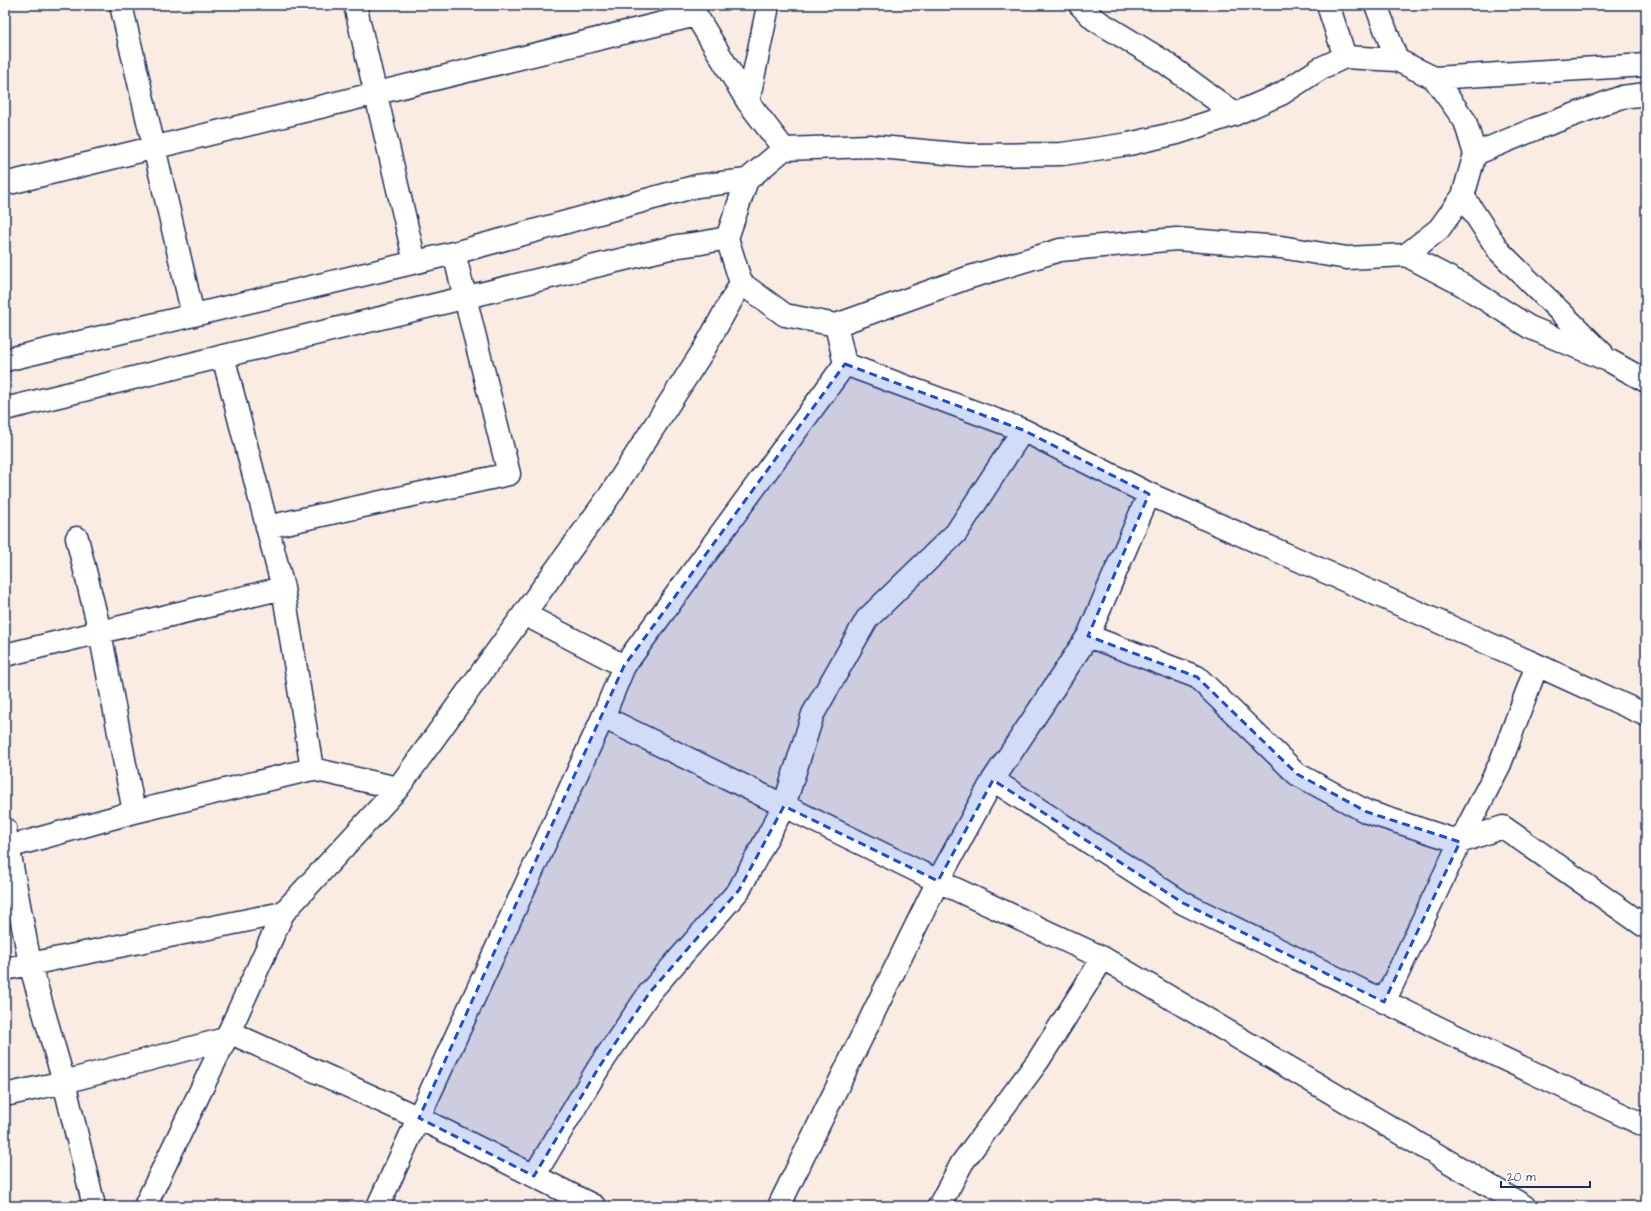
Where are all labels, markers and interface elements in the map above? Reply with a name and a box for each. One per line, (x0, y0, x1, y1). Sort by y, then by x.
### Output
scale bar (1501, 1163, 1590, 1189)
text: 20 m (1507, 1169, 1536, 1186)

